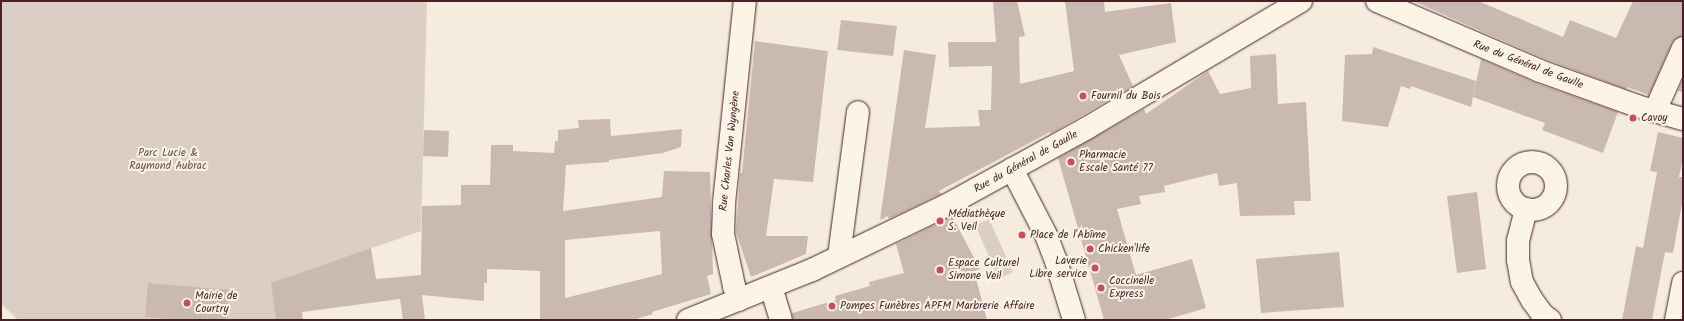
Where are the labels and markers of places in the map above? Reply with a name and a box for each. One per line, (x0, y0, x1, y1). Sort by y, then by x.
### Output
place label: Fournil du Bois (1091, 89, 1161, 103)
marker: Fournil du Bois (1078, 91, 1088, 101)
place label: Cavoy (1641, 111, 1668, 125)
marker: Cavoy (1628, 113, 1638, 123)
place label: Pharmacie Escale Santé 77 (1079, 149, 1153, 175)
marker: Pharmacie Escale Santé 77 (1066, 157, 1076, 167)
place label: Médiathèque S. Veil (948, 208, 1005, 234)
marker: Médiathèque S. Veil (935, 216, 945, 226)
place label: Place de l'Abîme (1030, 228, 1106, 242)
marker: Place de l'Abîme (1017, 230, 1027, 240)
place label: Chicken'life (1098, 242, 1150, 256)
marker: Chicken'life (1085, 244, 1095, 254)
place label: Laverie Libre service (1029, 255, 1087, 281)
place label: Espace Culturel Simone Veil (948, 257, 1019, 283)
marker: Laverie Libre service (1090, 263, 1100, 273)
marker: Espace Culturel Simone Veil (935, 265, 945, 275)
place label: Coccinelle Express (1109, 275, 1154, 301)
marker: Coccinelle Express (1096, 283, 1106, 293)
place label: Mairie de Courtry (195, 290, 238, 316)
marker: Mairie de Courtry (182, 298, 192, 308)
place label: Pompes Funèbres APFM Marbrerie Affaire (840, 299, 1035, 313)
marker: Pompes Funèbres APFM Marbrerie Affaire (827, 301, 837, 311)

